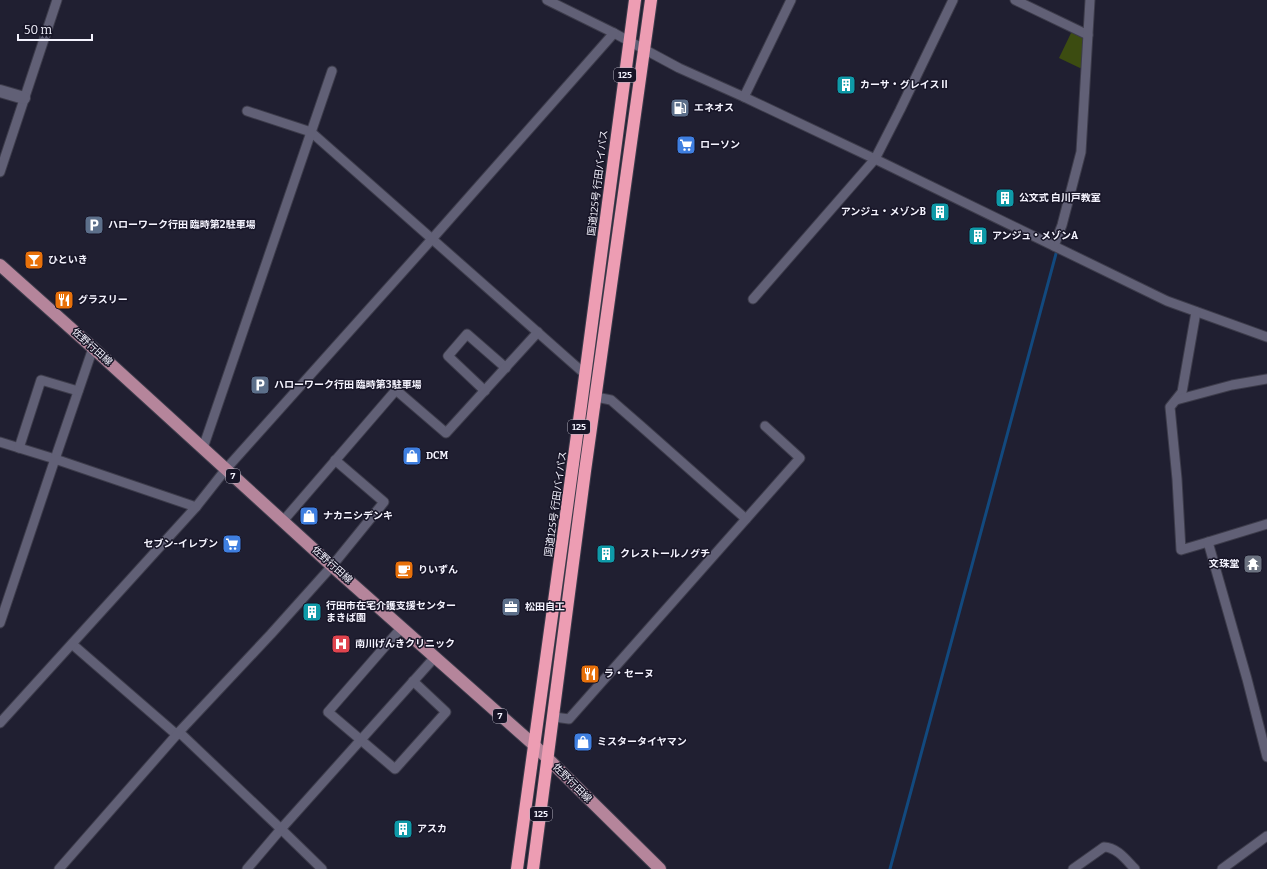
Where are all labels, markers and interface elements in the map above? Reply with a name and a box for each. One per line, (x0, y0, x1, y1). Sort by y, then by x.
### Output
scale bar (18, 16, 92, 42)
text: 50 m (24, 23, 53, 37)
road number: 125 (614, 68, 636, 82)
building icon: カーサ・グレイスⅡ (835, 74, 857, 96)
place label: カーサ・グレイスⅡ (860, 79, 950, 91)
fuel station icon: エネオス (669, 97, 691, 119)
place label: エネオス (694, 102, 734, 114)
street label: 国道125号 行田バイパス (586, 129, 610, 237)
supermarket icon: ローソン (675, 134, 697, 156)
place label: ローソン (700, 139, 740, 151)
building icon: 公文式 白川戸教室 (994, 187, 1016, 209)
place label: 公文式 白川戸教室 (1019, 192, 1101, 204)
building icon: アンジュ・メゾンB (929, 201, 951, 223)
place label: アンジュ・メゾンB (841, 206, 927, 218)
parking icon: ハローワーク行田 臨時第2駐車場 (83, 214, 105, 236)
place label: ハローワーク行田 臨時第2駐車場 (108, 219, 255, 231)
building icon: アンジュ・メゾンA (967, 225, 989, 247)
place label: アンジュ・メゾンA (992, 230, 1079, 242)
bar icon: ひといき (23, 249, 45, 271)
place label: ひといき (48, 254, 88, 266)
restaurant icon: グラスリー (53, 289, 75, 311)
place label: グラスリー (78, 294, 128, 306)
street label: 佐野行田線 (69, 326, 115, 368)
parking icon: ハローワーク行田 臨時第3駐車場 (249, 374, 271, 396)
place label: ハローワーク行田 臨時第3駐車場 (274, 379, 422, 391)
road number: 125 (568, 420, 590, 434)
shop icon: DCM (401, 445, 423, 467)
place label: DCM (426, 450, 448, 462)
street label: 国道125号 行田バイパス (543, 450, 569, 558)
road number: 7 (226, 469, 240, 483)
shop icon: ナカニシデンキ (298, 505, 320, 527)
place label: ナカニシデンキ (323, 510, 393, 522)
supermarket icon: セブン-イレブン (221, 533, 243, 555)
place label: セブン-イレブン (144, 538, 218, 550)
building icon: クレストールノグチ (595, 543, 617, 565)
street label: 佐野行田線 (309, 544, 355, 586)
place label: クレストールノグチ (620, 548, 710, 560)
temple icon: 文珠堂 (1242, 553, 1264, 575)
place label: 文珠堂 (1209, 558, 1239, 570)
cafe icon: りいずん (393, 559, 415, 581)
place label: りいずん (418, 564, 458, 576)
office icon: 松田自工 (500, 596, 522, 618)
place label: 行田市在宅介護支援センター まきば園 (326, 600, 456, 624)
building icon: 行田市在宅介護支援センター まきば園 (301, 601, 323, 623)
place label: 松田自工 (525, 601, 565, 613)
hospital icon: 南川げんきクリニック (330, 633, 352, 655)
place label: 南川げんきクリニック (355, 638, 455, 650)
restaurant icon: ラ・セーヌ (579, 663, 601, 685)
place label: ラ・セーヌ (604, 668, 654, 680)
road number: 7 (493, 709, 507, 723)
shop icon: ミスタータイヤマン (572, 731, 594, 753)
place label: ミスタータイヤマン (597, 736, 687, 748)
street label: 佐野行田線 (550, 761, 594, 805)
road number: 125 (530, 807, 552, 821)
building icon: アスカ (392, 818, 414, 840)
place label: アスカ (417, 823, 447, 835)

